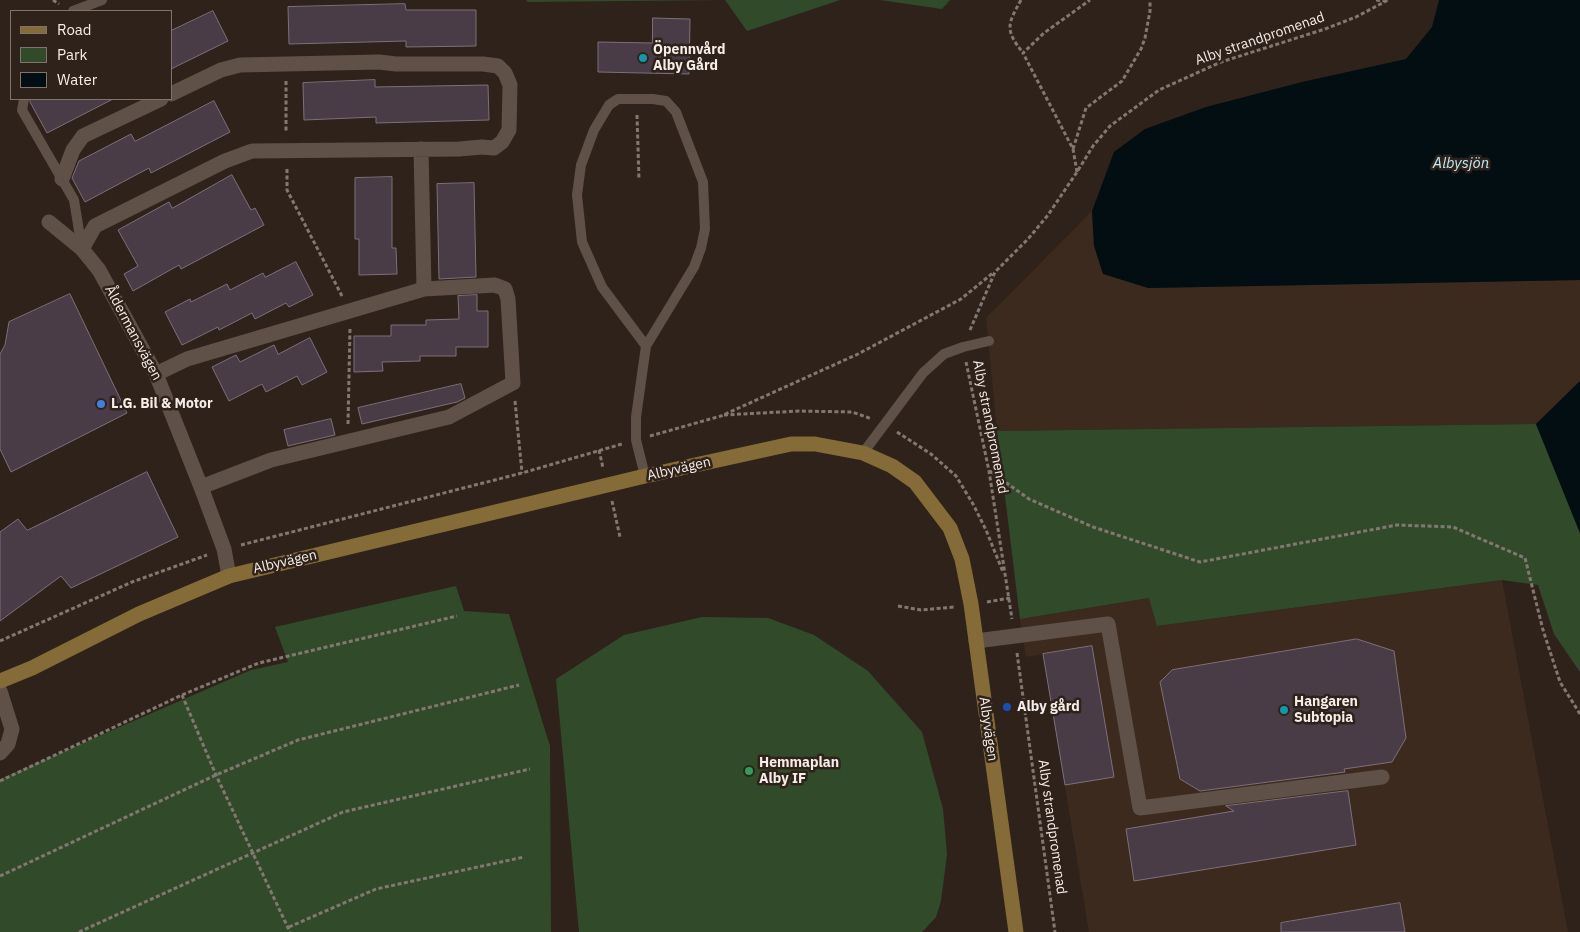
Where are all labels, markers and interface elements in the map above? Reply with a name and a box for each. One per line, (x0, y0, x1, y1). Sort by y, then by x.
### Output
street label: Alby strandpromenad (1193, 9, 1327, 69)
legend (10, 10, 172, 100)
text: Road (57, 20, 92, 39)
place label: Öpennvård Alby Gård (653, 42, 725, 74)
text: Park (57, 45, 87, 64)
marker: Öpennvård Alby Gård (637, 52, 649, 64)
text: Water (57, 70, 97, 89)
water label: Albysjön (1433, 155, 1489, 173)
street label: Åldermansvägen (101, 283, 165, 383)
street label: Alby strandpromenad (969, 359, 1011, 495)
place label: L.G. Bil & Motor (111, 396, 213, 412)
marker: L.G. Bil & Motor (95, 398, 107, 410)
street label: Albyvägen (645, 454, 713, 484)
street label: Albyvägen (251, 547, 319, 577)
place label: Hangaren Subtopia (1294, 694, 1358, 726)
street label: Albyvägen (975, 696, 1001, 762)
place label: Alby gård (1017, 699, 1080, 715)
marker: Alby gård (1001, 701, 1013, 713)
marker: Hangaren Subtopia (1278, 704, 1290, 716)
place label: Hemmaplan Alby IF (759, 755, 839, 788)
street label: Alby strandpromenad (1034, 759, 1070, 895)
marker: Hemmaplan Alby IF (743, 765, 755, 777)

